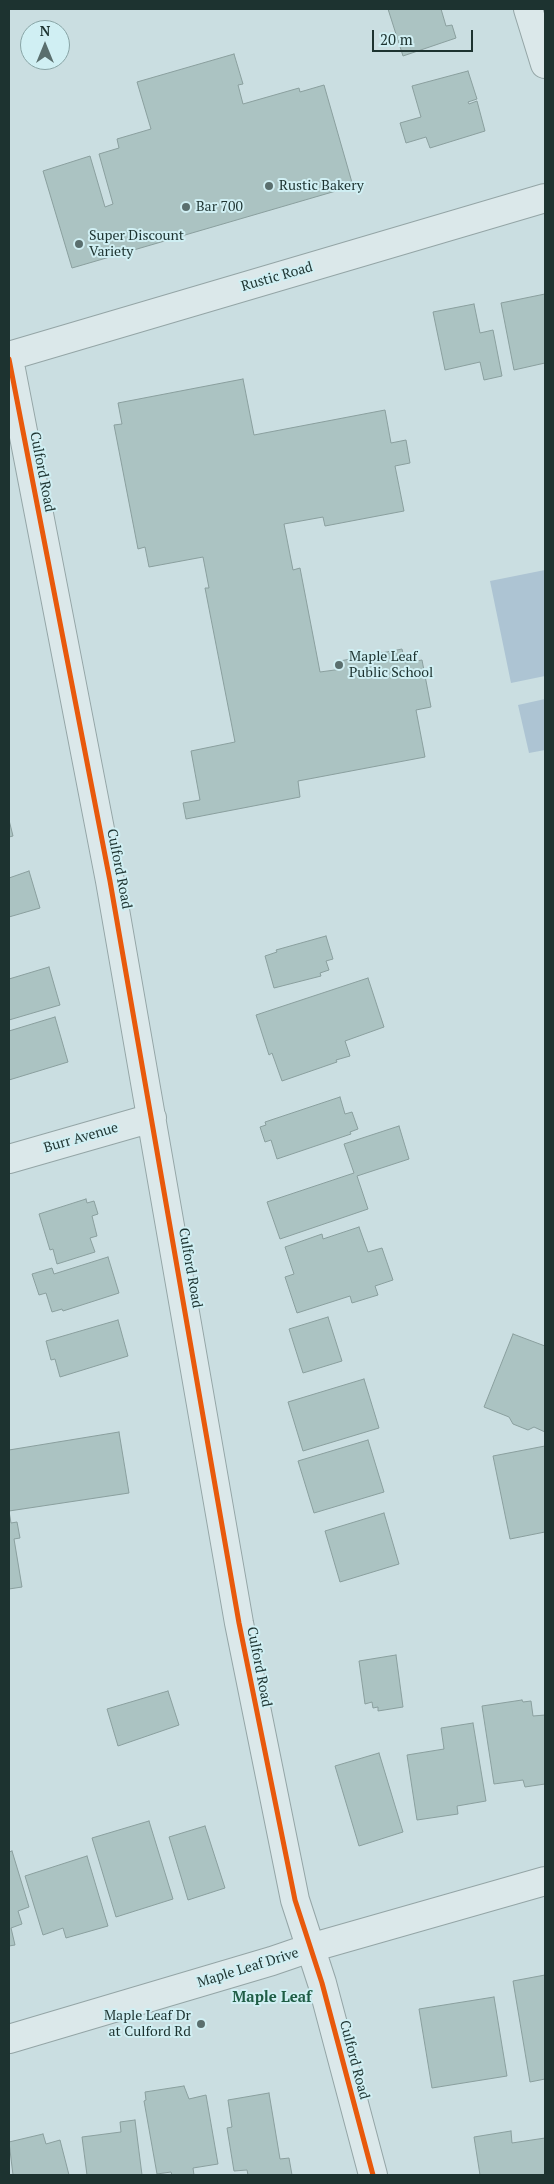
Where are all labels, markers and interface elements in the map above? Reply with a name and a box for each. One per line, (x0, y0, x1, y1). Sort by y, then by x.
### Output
north arrow (20, 20, 70, 70)
scale bar (374, 20, 475, 52)
text: N (40, 21, 50, 40)
text: 20 m (380, 29, 413, 49)
place label: Rustic Bakery (279, 178, 364, 194)
marker: Rustic Bakery (263, 180, 275, 192)
place label: Bar 700 (196, 199, 243, 215)
marker: Bar 700 (180, 201, 192, 213)
place label: Super Discount Variety (89, 228, 184, 260)
marker: Super Discount Variety (73, 238, 85, 250)
street label: Rustic Road (239, 259, 315, 295)
street label: Culford Road (26, 430, 58, 514)
place label: Maple Leaf Public School (349, 649, 433, 682)
marker: Maple Leaf Public School (333, 659, 345, 671)
street label: Culford Road (103, 827, 135, 911)
street label: Burr Avenue (42, 1119, 120, 1157)
street label: Culford Road (175, 1226, 205, 1310)
street label: Culford Road (243, 1625, 275, 1709)
street label: Maple Leaf Drive (195, 1945, 301, 1991)
district label: Maple Leaf (232, 1989, 312, 2007)
place label: Maple Leaf Dr at Culford Rd (104, 2008, 191, 2040)
marker: Maple Leaf Dr at Culford Rd (195, 2018, 207, 2030)
street label: Culford Road (335, 2019, 373, 2101)

